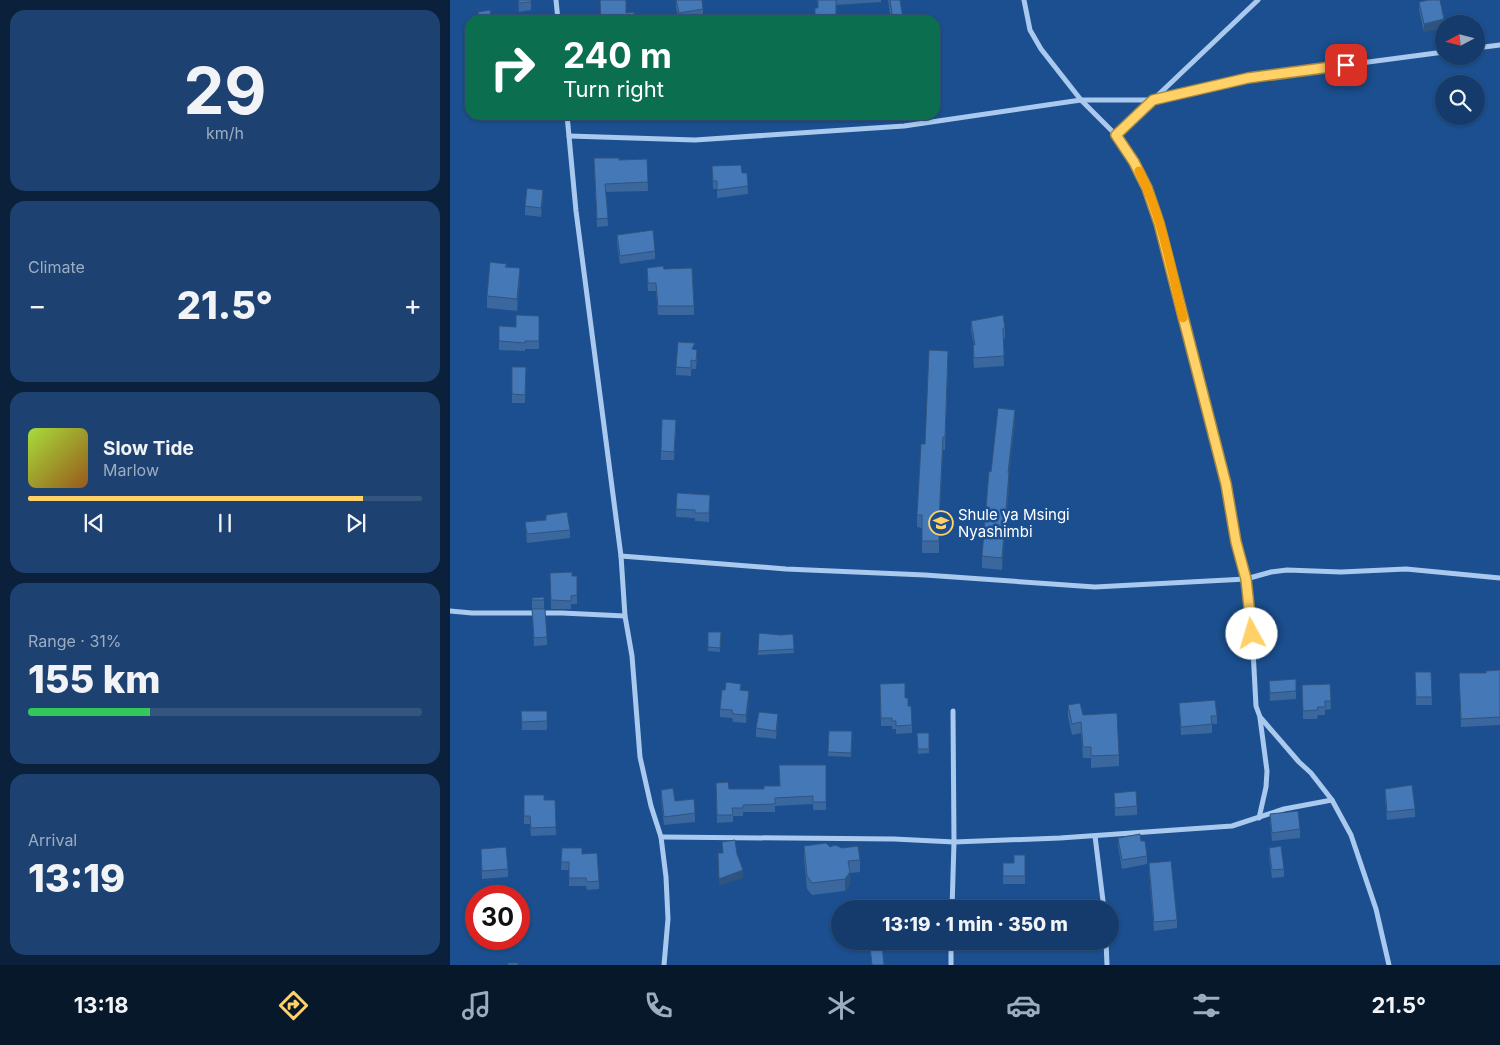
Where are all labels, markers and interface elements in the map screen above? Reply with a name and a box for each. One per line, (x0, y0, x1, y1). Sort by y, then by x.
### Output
north arrow (1435, 15, 1485, 65)
map controls (1435, 15, 1485, 125)
text: 240 m (563, 34, 672, 76)
icon: right (480, 35, 545, 100)
pin (1325, 44, 1367, 86)
text: 29 (183, 51, 267, 130)
icon: arrive (1332, 51, 1360, 79)
button: search (1435, 75, 1485, 125)
text: Turn right (563, 76, 664, 102)
text: km/h (206, 123, 244, 143)
text: Climate (28, 257, 85, 277)
text: 21.5° (177, 282, 273, 328)
text: − (28, 288, 47, 322)
text: + (403, 288, 422, 322)
text: Slow Tide (103, 437, 194, 460)
text: Marlow (103, 460, 159, 480)
place label: Shule ya Msingi Nyashimbi (958, 505, 1070, 541)
icon: previous (80, 509, 108, 537)
icon: pause (211, 509, 239, 537)
icon: next (342, 509, 370, 537)
school or university icon: Shule ya Msingi Nyashimbi (928, 510, 954, 536)
position arrow (1225, 607, 1277, 659)
text: Range · 31% (28, 631, 122, 651)
text: 155 km (28, 656, 160, 702)
text: Arrival (28, 830, 77, 850)
text: 13:19 (28, 855, 125, 901)
speed limit sign: 30 (465, 885, 530, 950)
text: 13:19 · 1 min · 350 m (882, 913, 1068, 936)
icon: directions (276, 988, 311, 1023)
icon: music (459, 988, 494, 1023)
icon: phone (641, 988, 676, 1023)
icon: climate (824, 988, 859, 1023)
icon: car (1006, 988, 1041, 1023)
icon: filters (1189, 988, 1224, 1023)
text: 13:18 (74, 992, 129, 1018)
text: 21.5° (1372, 992, 1426, 1018)

